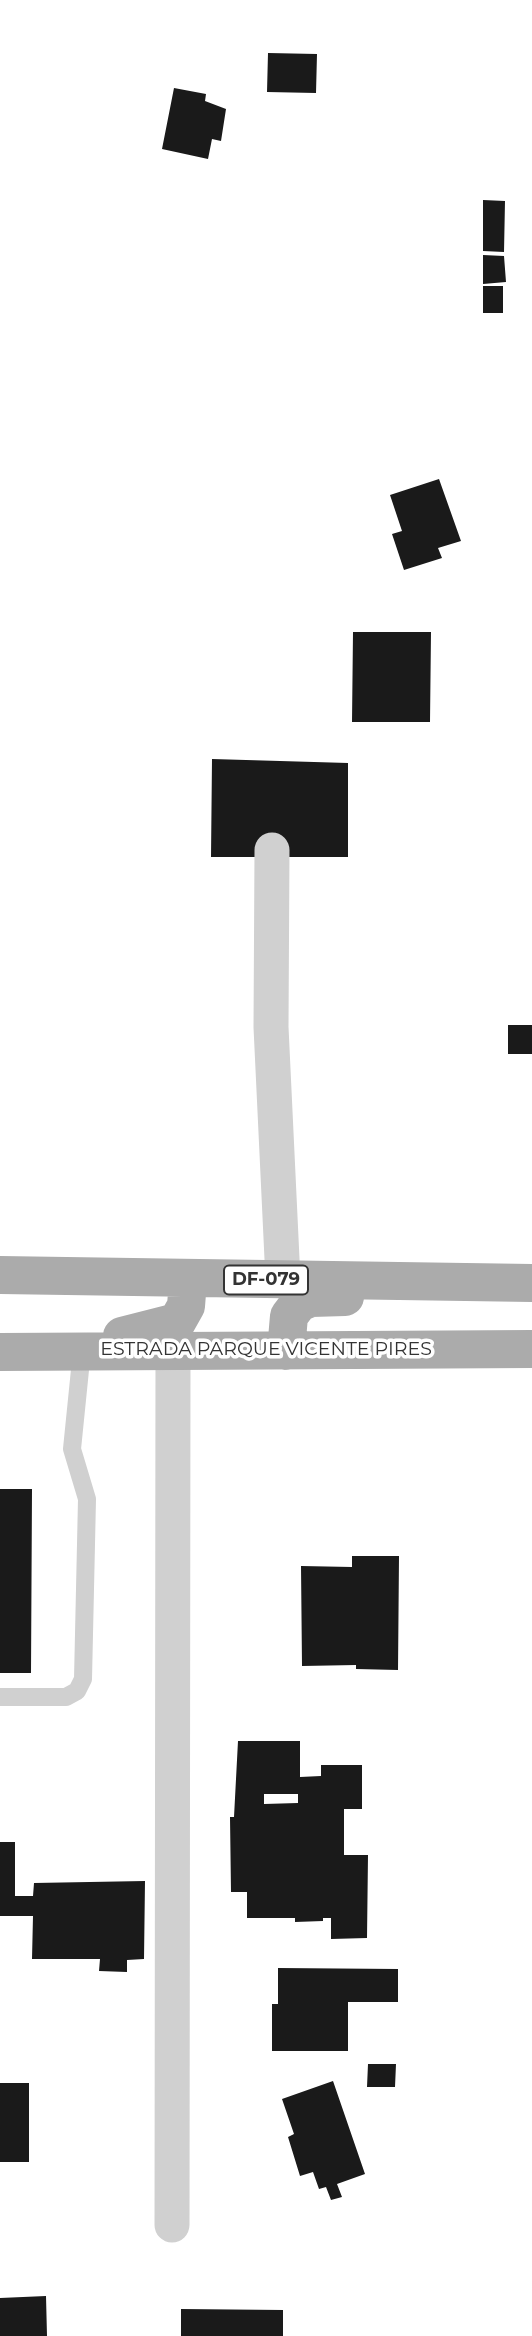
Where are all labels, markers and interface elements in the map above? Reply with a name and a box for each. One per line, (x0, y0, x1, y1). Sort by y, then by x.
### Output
road number: DF-079 (224, 1266, 308, 1294)
street label: ESTRADA PARQUE VICENTE PIRES (100, 1338, 432, 1360)

